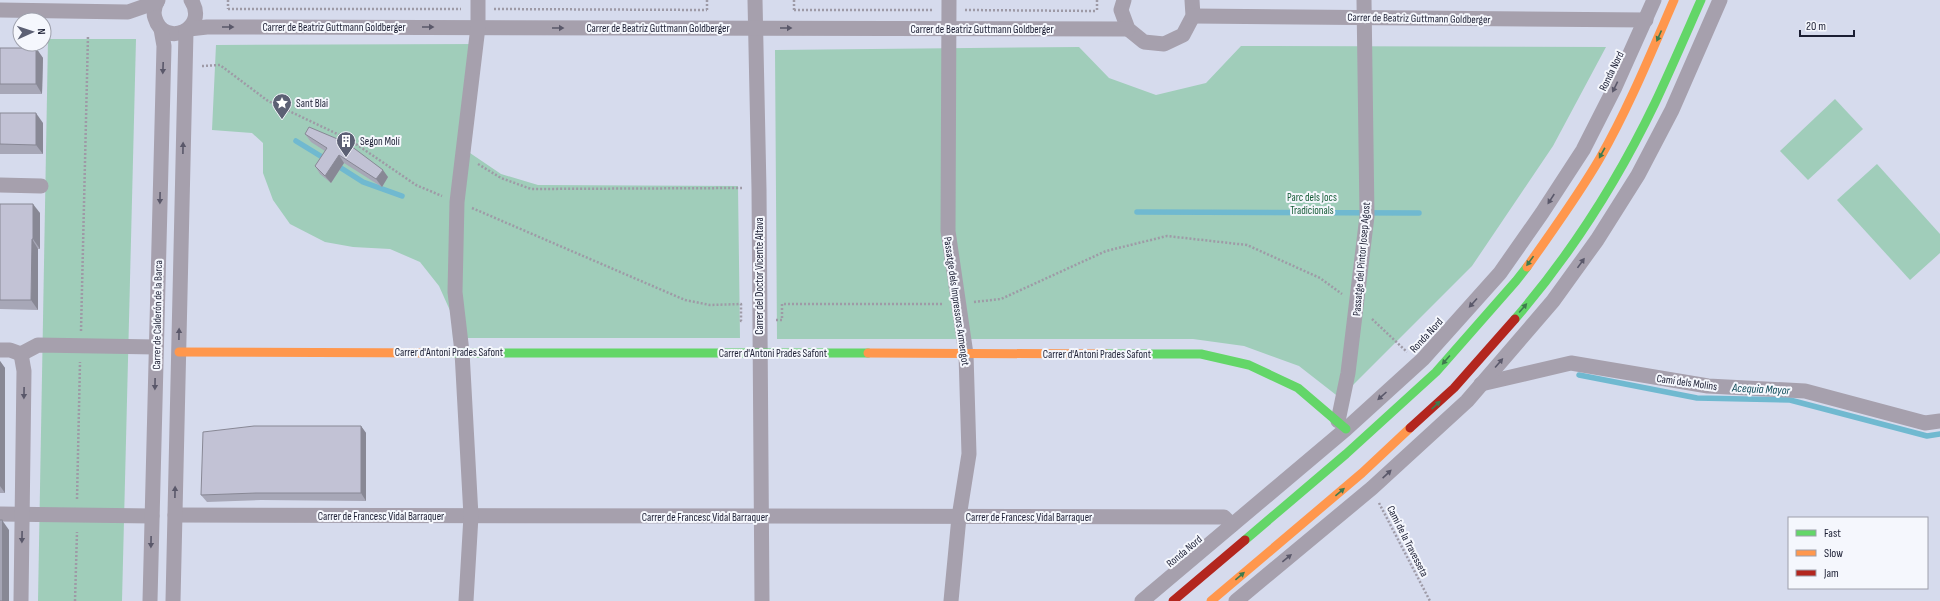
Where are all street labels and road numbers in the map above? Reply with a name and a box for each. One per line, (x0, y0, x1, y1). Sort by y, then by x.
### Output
street label: Carrer de Beatriz Guttmann Goldberger (1347, 11, 1491, 26)
street label: Carrer de Beatriz Guttmann Goldberger (262, 21, 406, 34)
street label: Carrer de Beatriz Guttmann Goldberger (586, 22, 730, 35)
street label: Carrer de Beatriz Guttmann Goldberger (910, 23, 1054, 36)
street label: Ronda Nord (1596, 49, 1627, 93)
street label: Passatge del Pintor Josep Agost (1350, 201, 1373, 316)
street label: Carrer del Doctor Vicente Altava (753, 217, 766, 335)
street label: Passatge dels Impressors Armengot (941, 236, 972, 367)
street label: Carrer de Calderón de la Barca (150, 260, 165, 370)
street label: Ronda Nord (1407, 315, 1446, 355)
street label: Carrer d'Antoni Prades Safont (395, 346, 504, 359)
street label: Carrer d'Antoni Prades Safont (719, 347, 828, 360)
street label: Carrer d'Antoni Prades Safont (1043, 348, 1152, 361)
street label: Camí dels Molins (1656, 372, 1718, 393)
street label: Camí de la Travesseta (1384, 503, 1431, 579)
street label: Carrer de Francesc Vidal Barraquer (318, 510, 444, 523)
street label: Carrer de Francesc Vidal Barraquer (642, 511, 768, 524)
street label: Carrer de Francesc Vidal Barraquer (966, 511, 1092, 524)
street label: Ronda Nord (1164, 532, 1205, 570)

